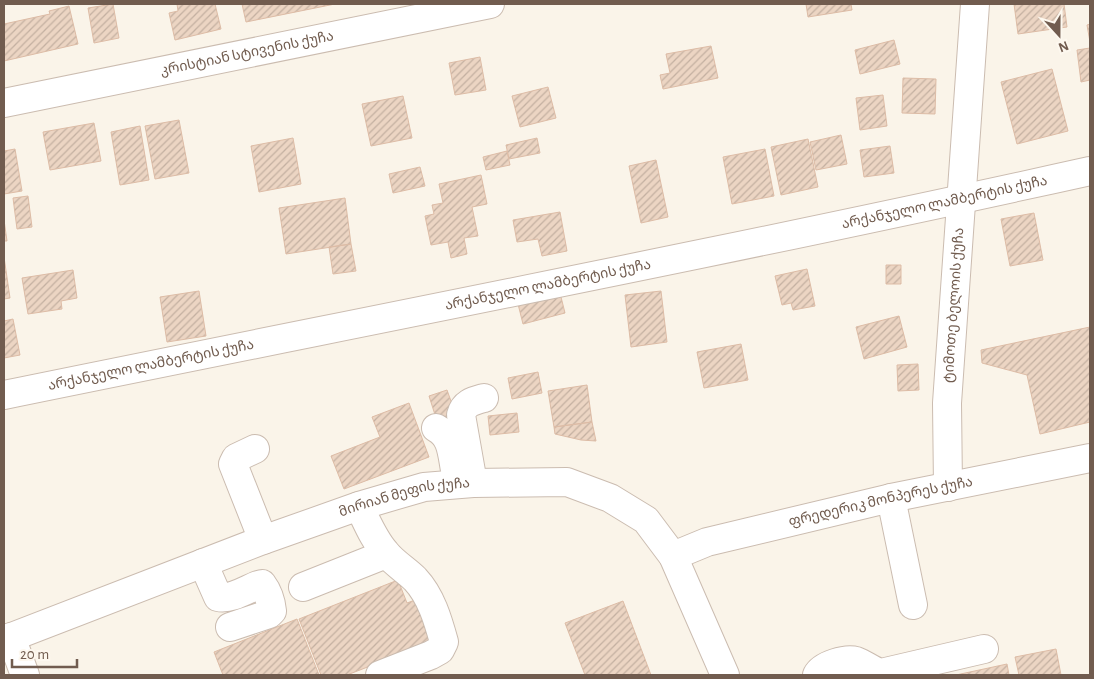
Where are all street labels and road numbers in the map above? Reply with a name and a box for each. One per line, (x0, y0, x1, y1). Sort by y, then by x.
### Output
street label: კრისტიან სტივენის ქუჩა (159, 29, 335, 79)
street label: არქანჯელო ლამბერტის ქუჩა (840, 174, 1049, 231)
street label: ტიმოთე ბელოის ქუჩა (941, 227, 966, 384)
street label: არქანჯელო ლამბერტის ქუჩა (444, 257, 652, 313)
street label: არქანჯელო ლამბერტის ქუჩა (47, 338, 255, 393)
street label: ფრედერიკ მონპერეს ქუჩა (787, 475, 974, 530)
street label: მირიან მეფის ქუჩა (337, 476, 470, 519)

